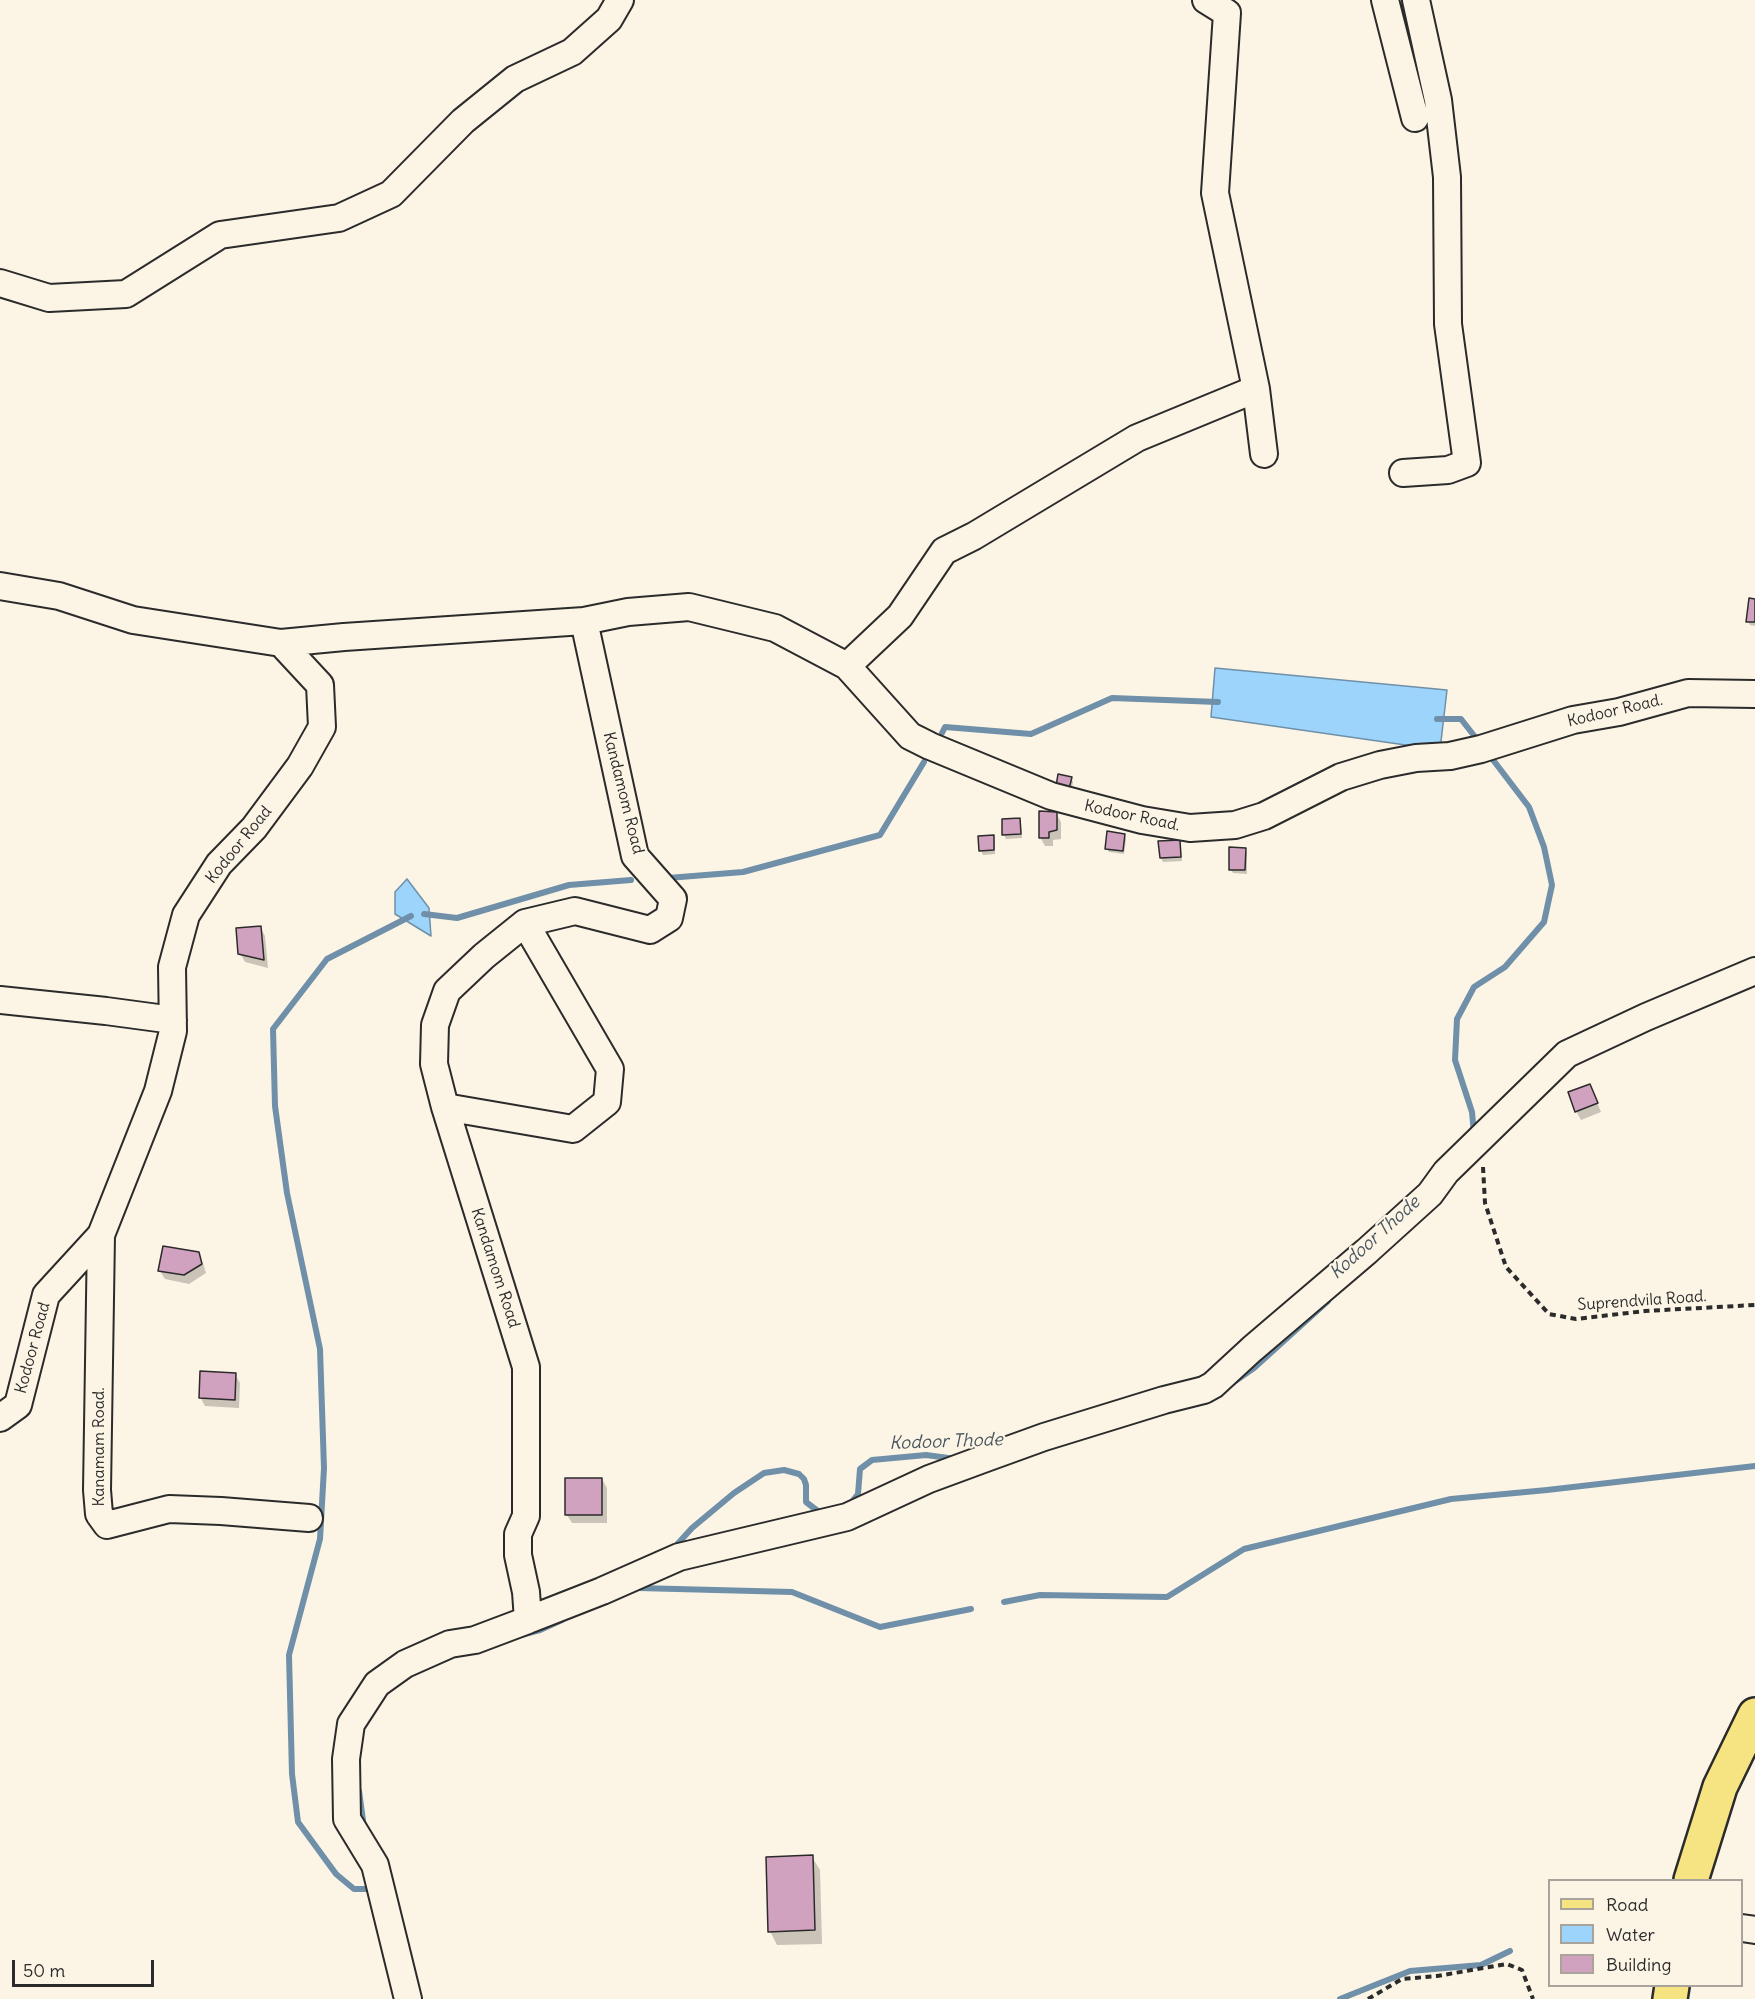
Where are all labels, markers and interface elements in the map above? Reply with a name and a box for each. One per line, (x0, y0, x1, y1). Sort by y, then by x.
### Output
street label: Kodoor Road. (1565, 691, 1665, 731)
street label: Kandamom Road (599, 730, 647, 856)
street label: Kodoor Road. (1082, 796, 1182, 836)
street label: Kodoor Road (202, 802, 276, 888)
water label: Kodoor Thode (1326, 1192, 1424, 1284)
street label: Kandamom Road (467, 1206, 523, 1330)
street label: Suprendvila Road. (1577, 1287, 1707, 1315)
street label: Kodoor Road (12, 1300, 54, 1396)
street label: Kanamam Road. (89, 1387, 109, 1507)
water label: Kodoor Thode (889, 1429, 1003, 1455)
legend (1548, 1879, 1743, 1987)
text: Road (1606, 1893, 1648, 1916)
text: Water (1606, 1923, 1655, 1946)
scale bar (15, 1948, 158, 1986)
text: Building (1606, 1953, 1671, 1976)
text: 50 m (23, 1959, 65, 1982)

